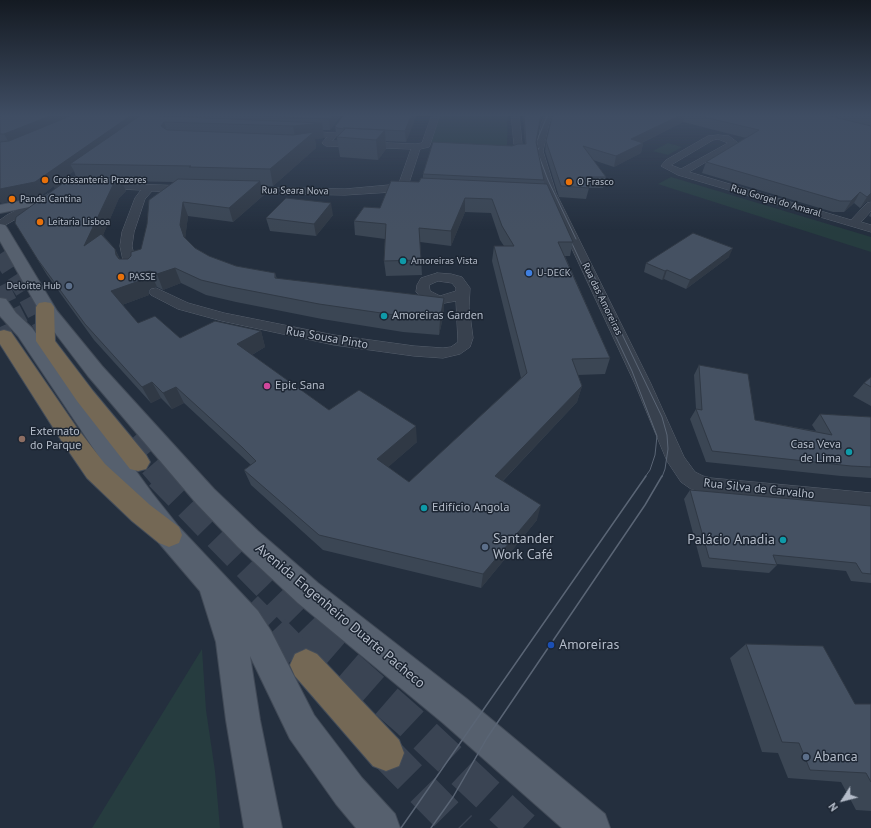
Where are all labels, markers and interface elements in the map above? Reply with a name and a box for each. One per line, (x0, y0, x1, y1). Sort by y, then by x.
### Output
place label: Croissanteria Prazeres (53, 174, 147, 186)
marker: Croissanteria Prazeres (40, 175, 50, 185)
place label: O Frasco (577, 176, 614, 188)
marker: O Frasco (564, 177, 574, 187)
street label: Rua Gorgel do Amaral (729, 182, 823, 220)
street label: Rua Seara Nova (261, 184, 329, 198)
place label: Panda Cantina (20, 193, 81, 205)
marker: Panda Cantina (7, 194, 17, 204)
place label: Leitaria Lisboa (48, 216, 110, 228)
marker: Leitaria Lisboa (35, 217, 45, 227)
place label: Amoreiras Vista (411, 255, 478, 267)
marker: Amoreiras Vista (398, 256, 408, 266)
street label: Rua das Amoreiras (579, 261, 625, 337)
place label: U-DECK (537, 267, 571, 279)
marker: U-DECK (524, 268, 534, 278)
place label: PASSE (129, 271, 156, 283)
marker: PASSE (116, 272, 126, 282)
place label: Deloitte Hub (6, 280, 61, 292)
marker: Deloitte Hub (64, 281, 74, 291)
place label: Amoreiras Garden (392, 309, 483, 323)
marker: Amoreiras Garden (379, 311, 389, 321)
street label: Rua Sousa Pinto (285, 324, 369, 352)
place label: Epic Sana (275, 379, 325, 393)
marker: Epic Sana (262, 381, 272, 391)
place label: Externato do Parque (30, 425, 81, 453)
marker: Externato do Parque (17, 434, 27, 444)
place label: Casa Veva de Lima (791, 438, 841, 466)
marker: Casa Veva de Lima (844, 447, 854, 457)
street label: Rua Silva de Carvalho (703, 476, 815, 502)
place label: Edifício Angola (432, 501, 509, 515)
marker: Edifício Angola (419, 503, 429, 513)
place label: Santander Work Café (493, 531, 554, 564)
place label: Palácio Anadia (687, 532, 775, 548)
marker: Palácio Anadia (778, 535, 788, 545)
street label: Avenida Engenheiro Duarte Pacheco (252, 540, 428, 692)
marker: Santander Work Café (480, 542, 490, 552)
place label: Amoreiras (559, 637, 619, 653)
marker: Amoreiras (546, 640, 556, 650)
place label: Abanca (814, 749, 858, 765)
marker: Abanca (801, 752, 811, 762)
north arrow (823, 780, 863, 820)
text: N (826, 800, 841, 814)

